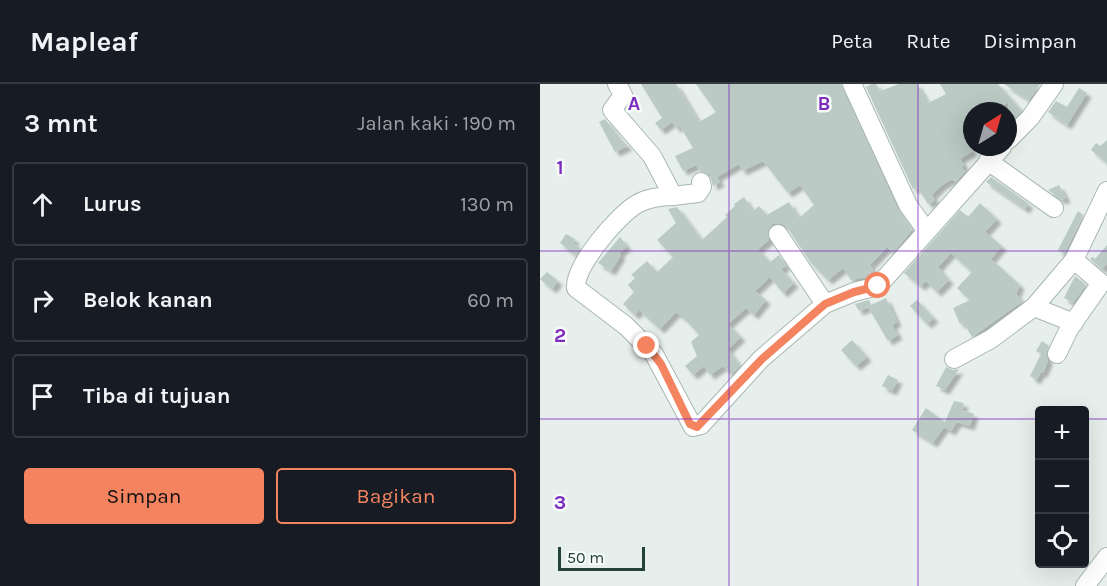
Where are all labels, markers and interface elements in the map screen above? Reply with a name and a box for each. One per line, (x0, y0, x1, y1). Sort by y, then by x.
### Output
text: Mapleaf (30, 25, 138, 58)
text: Peta (831, 29, 873, 53)
text: Rute (906, 29, 950, 53)
text: Disimpan (983, 29, 1077, 53)
text: A (628, 92, 641, 115)
text: B (818, 92, 830, 115)
north arrow (963, 102, 1017, 156)
text: 3 mnt (24, 108, 98, 139)
text: Jalan kaki · 190 m (357, 112, 516, 135)
text: 1 (556, 156, 564, 179)
icon: ahead (26, 188, 59, 221)
text: Lurus (83, 191, 142, 217)
text: 130 m (460, 193, 514, 216)
route start (864, 272, 890, 298)
icon: right (26, 284, 59, 317)
text: Belok kanan (83, 287, 213, 313)
text: 60 m (467, 289, 514, 312)
text: 2 (554, 324, 566, 347)
route end (633, 332, 659, 358)
icon: arrive (26, 380, 59, 413)
text: Tiba di tujuan (83, 383, 230, 409)
map controls (1035, 406, 1089, 568)
button: + (1035, 406, 1089, 460)
button: − (1035, 460, 1089, 514)
button: Simpan (24, 468, 264, 524)
button: Bagikan (276, 468, 516, 524)
text: 3 (554, 491, 566, 514)
button: locate (1035, 514, 1089, 568)
scale bar (558, 544, 645, 572)
text: 50 m (567, 548, 604, 567)

